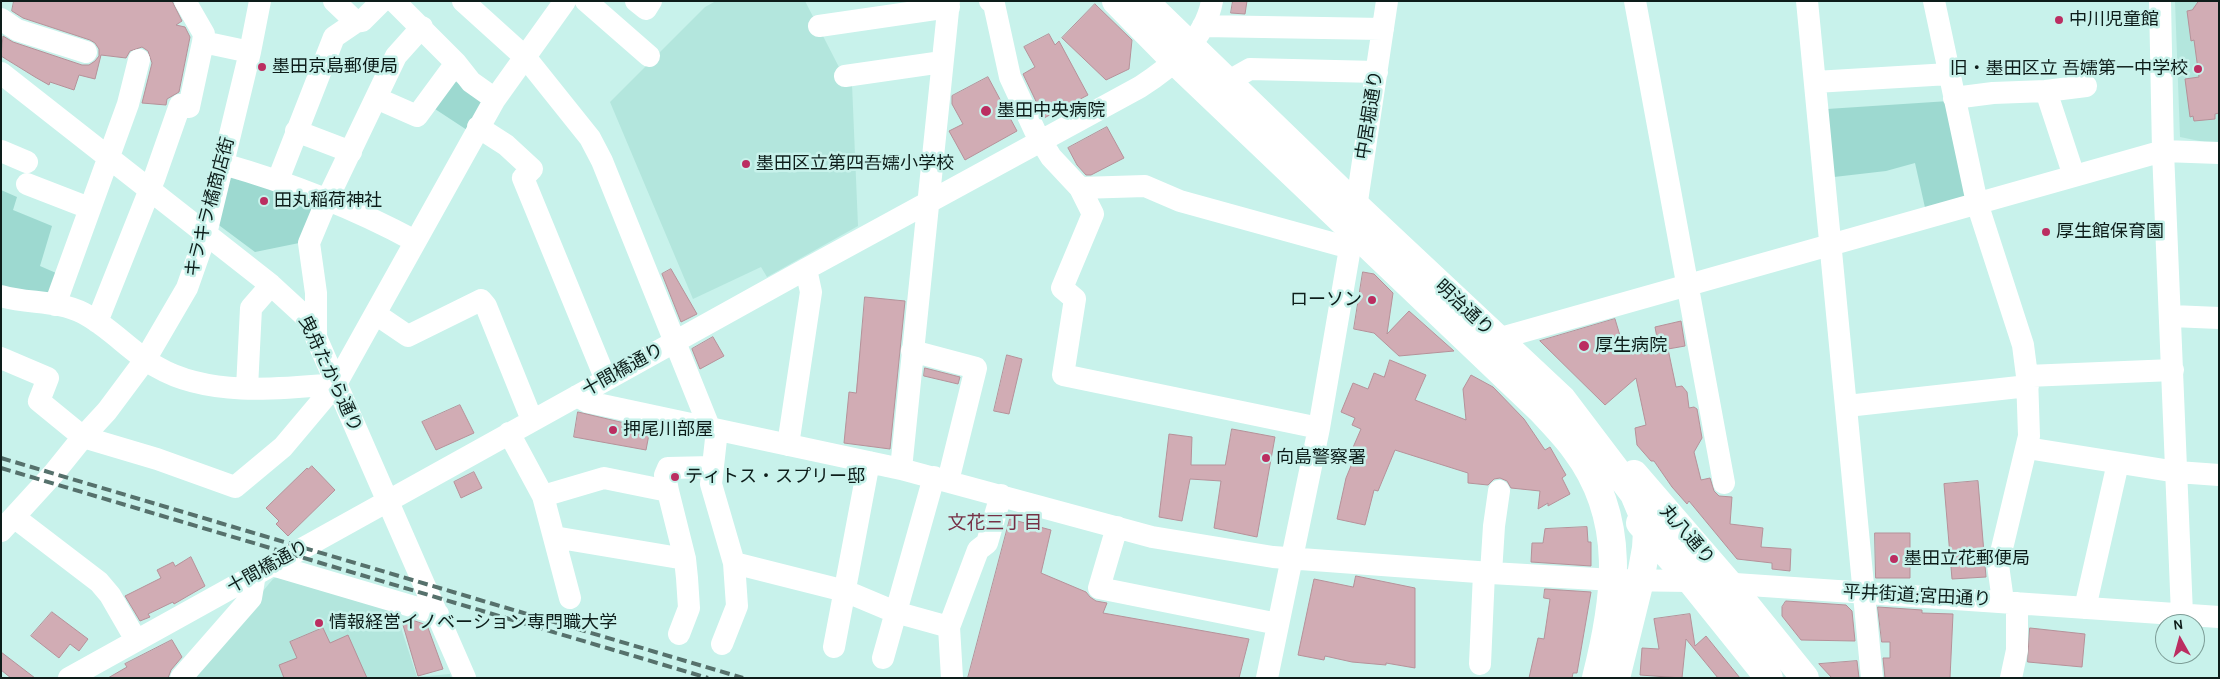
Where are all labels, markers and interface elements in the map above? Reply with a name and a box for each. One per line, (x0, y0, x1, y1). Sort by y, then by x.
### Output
place label: 中川児童館 (2069, 9, 2159, 31)
marker: 中川児童館 (2053, 14, 2065, 26)
place label: 墨田京島郵便局 (272, 56, 398, 78)
place label: 旧・墨田区立 吾嬬第一中学校 (1950, 58, 2188, 80)
marker: 墨田京島郵便局 (256, 61, 268, 73)
marker: 旧・墨田区立 吾嬬第一中学校 (2192, 63, 2204, 75)
street label: 中居堀通り (1352, 69, 1388, 161)
place label: 墨田中央病院 (997, 100, 1105, 122)
marker: 墨田中央病院 (979, 104, 993, 118)
street label: キラキラ橘商店街 (181, 135, 239, 279)
place label: 墨田区立第四吾嬬小学校 (756, 153, 954, 175)
marker: 墨田区立第四吾嬬小学校 (740, 158, 752, 170)
place label: 田丸稲荷神社 (274, 190, 382, 212)
marker: 田丸稲荷神社 (258, 195, 270, 207)
place label: 厚生館保育園 (2056, 221, 2164, 243)
marker: 厚生館保育園 (2040, 226, 2052, 238)
street label: 明治通り (1430, 276, 1498, 340)
place label: ローソン (1290, 289, 1362, 311)
marker: ローソン (1366, 294, 1378, 306)
street label: 曳舟たから通り (294, 312, 366, 436)
place label: 厚生病院 (1595, 335, 1667, 357)
street label: 十間橋通り (578, 339, 668, 401)
marker: 厚生病院 (1577, 339, 1591, 353)
place label: 押尾川部屋 (623, 419, 713, 441)
marker: 押尾川部屋 (607, 424, 619, 436)
place label: 向島警察署 (1276, 447, 1366, 469)
marker: 向島警察署 (1260, 452, 1272, 464)
place label: ティトス・スプリー邸 (685, 466, 865, 488)
marker: ティトス・スプリー邸 (669, 471, 681, 483)
street label: 丸八通り (1655, 501, 1719, 569)
district label: 文花三丁目 (948, 513, 1042, 535)
street label: 十間橋通り (223, 536, 313, 598)
place label: 墨田立花郵便局 (1904, 548, 2030, 570)
marker: 墨田立花郵便局 (1888, 553, 1900, 565)
street label: 平井街道;宮田通り (1842, 581, 1992, 611)
place label: 情報経営イノベーション専門職大学 (329, 612, 617, 634)
north arrow (2155, 614, 2205, 664)
text: N (2172, 616, 2184, 634)
marker: 情報経営イノベーション専門職大学 (313, 617, 325, 629)

